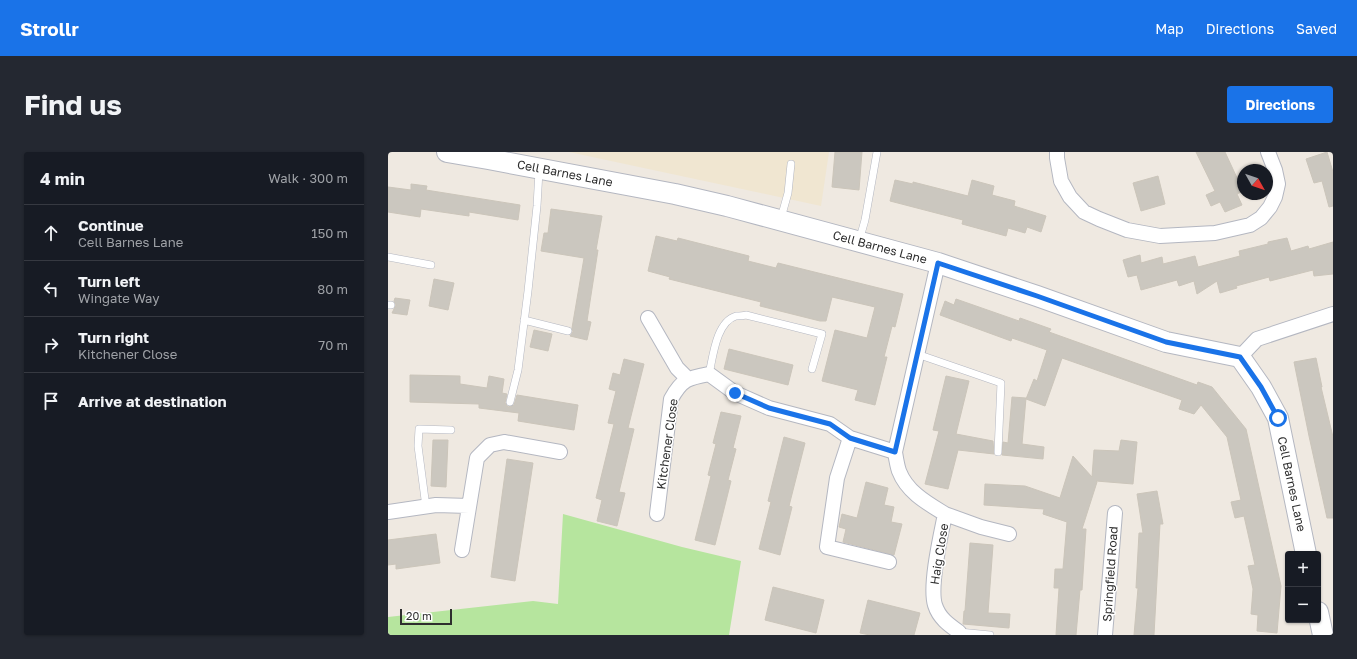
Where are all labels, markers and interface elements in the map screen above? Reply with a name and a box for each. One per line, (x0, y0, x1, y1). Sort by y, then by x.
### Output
text: Strollr (20, 17, 79, 40)
text: Map (1155, 20, 1184, 37)
text: Directions (1206, 20, 1274, 37)
text: Saved (1296, 20, 1337, 37)
button: Directions (1227, 86, 1333, 123)
text: Find us (24, 88, 122, 121)
street label: Cell Barnes Lane (516, 156, 614, 190)
north arrow (1237, 164, 1273, 200)
text: 4 min (40, 168, 85, 189)
text: Walk · 300 m (268, 170, 348, 186)
text: Continue (78, 216, 144, 234)
icon: ahead (40, 222, 62, 244)
text: 150 m (311, 225, 348, 241)
street label: Cell Barnes Lane (831, 227, 929, 267)
text: Cell Barnes Lane (78, 234, 183, 250)
text: Turn left (78, 272, 140, 290)
icon: left (40, 278, 62, 300)
text: 80 m (317, 281, 348, 297)
text: Wingate Way (78, 290, 159, 306)
text: Turn right (78, 328, 149, 346)
icon: right (40, 334, 62, 356)
text: 70 m (318, 337, 348, 353)
text: Kitchener Close (78, 346, 177, 362)
route end (726, 384, 744, 402)
icon: arrive (40, 390, 62, 412)
text: Arrive at destination (78, 392, 227, 410)
street label: Kitchener Close (653, 398, 681, 490)
route start (1269, 409, 1287, 427)
street label: Cell Barnes Lane (1275, 435, 1309, 533)
street label: Haig Close (927, 522, 951, 586)
street label: Springfield Road (1099, 526, 1121, 622)
map controls (1285, 551, 1321, 623)
button: + (1285, 551, 1321, 587)
button: − (1285, 587, 1321, 623)
scale bar (400, 607, 452, 626)
text: 20 m (406, 609, 432, 622)

